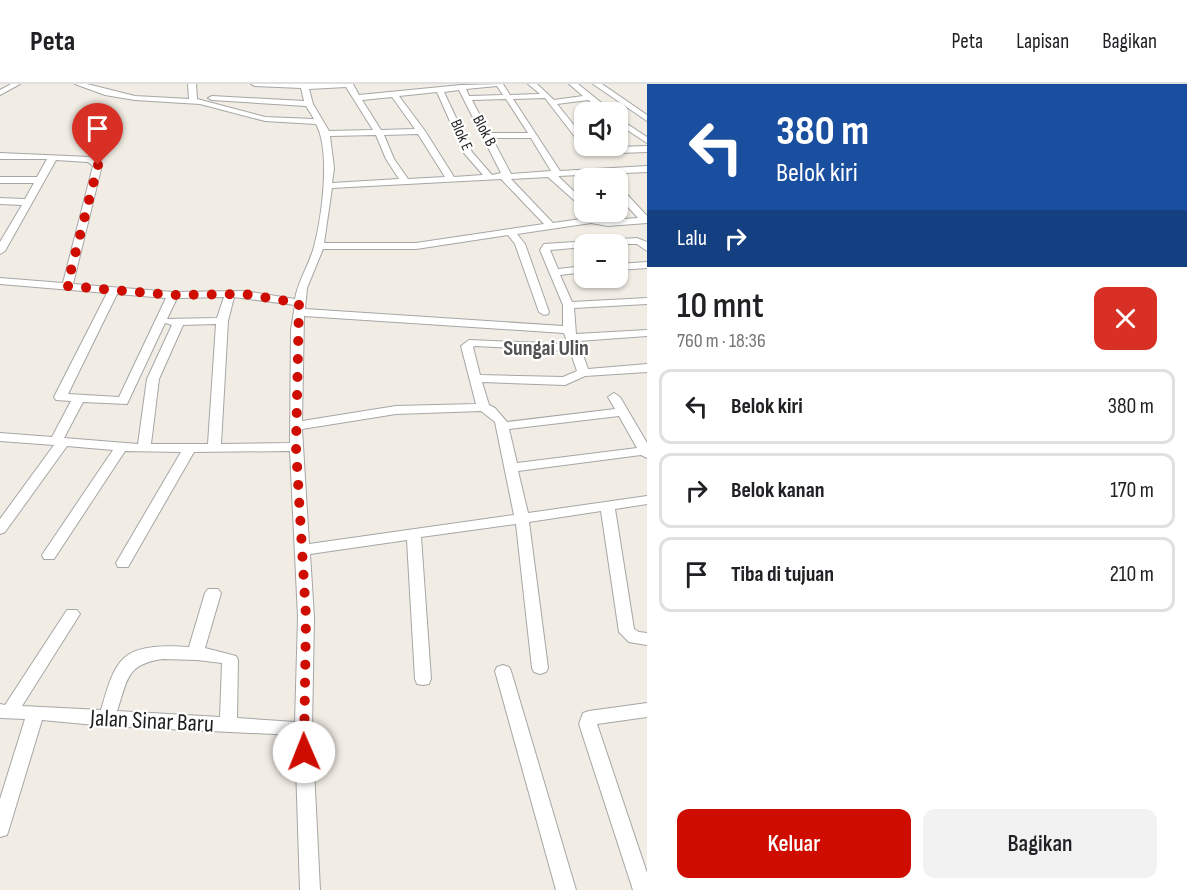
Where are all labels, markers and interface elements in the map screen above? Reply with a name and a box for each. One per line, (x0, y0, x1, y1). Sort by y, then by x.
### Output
text: Peta (30, 25, 75, 58)
text: Peta (952, 29, 983, 54)
text: Lapisan (1016, 29, 1069, 54)
text: Bagikan (1102, 29, 1157, 54)
map controls (574, 102, 628, 288)
button: sound (574, 102, 628, 156)
pin (72, 103, 123, 165)
text: 380 m (776, 106, 869, 157)
icon: left (677, 108, 755, 186)
icon: arrive (81, 112, 114, 145)
street label: Blok B (468, 112, 500, 150)
street label: Blok E (446, 117, 476, 153)
text: Belok kiri (776, 157, 858, 189)
button: + (574, 168, 628, 222)
icon: right (719, 222, 752, 255)
text: Lalu (677, 225, 707, 252)
button: − (574, 234, 628, 288)
text: 10 mnt (677, 285, 764, 328)
button: close (1094, 287, 1157, 350)
text: 760 m · 18:36 (677, 329, 766, 353)
district label: Sungai Ulin (503, 335, 589, 362)
icon: left (680, 390, 713, 423)
text: Belok kiri (731, 393, 803, 420)
text: 380 m (1108, 393, 1154, 420)
icon: right (680, 474, 713, 507)
text: Belok kanan (731, 477, 824, 504)
text: 170 m (1110, 477, 1154, 504)
icon: arrive (680, 558, 713, 591)
text: Tiba di tujuan (731, 561, 834, 588)
text: 210 m (1110, 561, 1154, 588)
street label: Jalan Sinar Baru (88, 703, 215, 739)
position arrow (272, 720, 336, 784)
button: Keluar (677, 809, 911, 878)
button: Bagikan (923, 809, 1157, 878)

